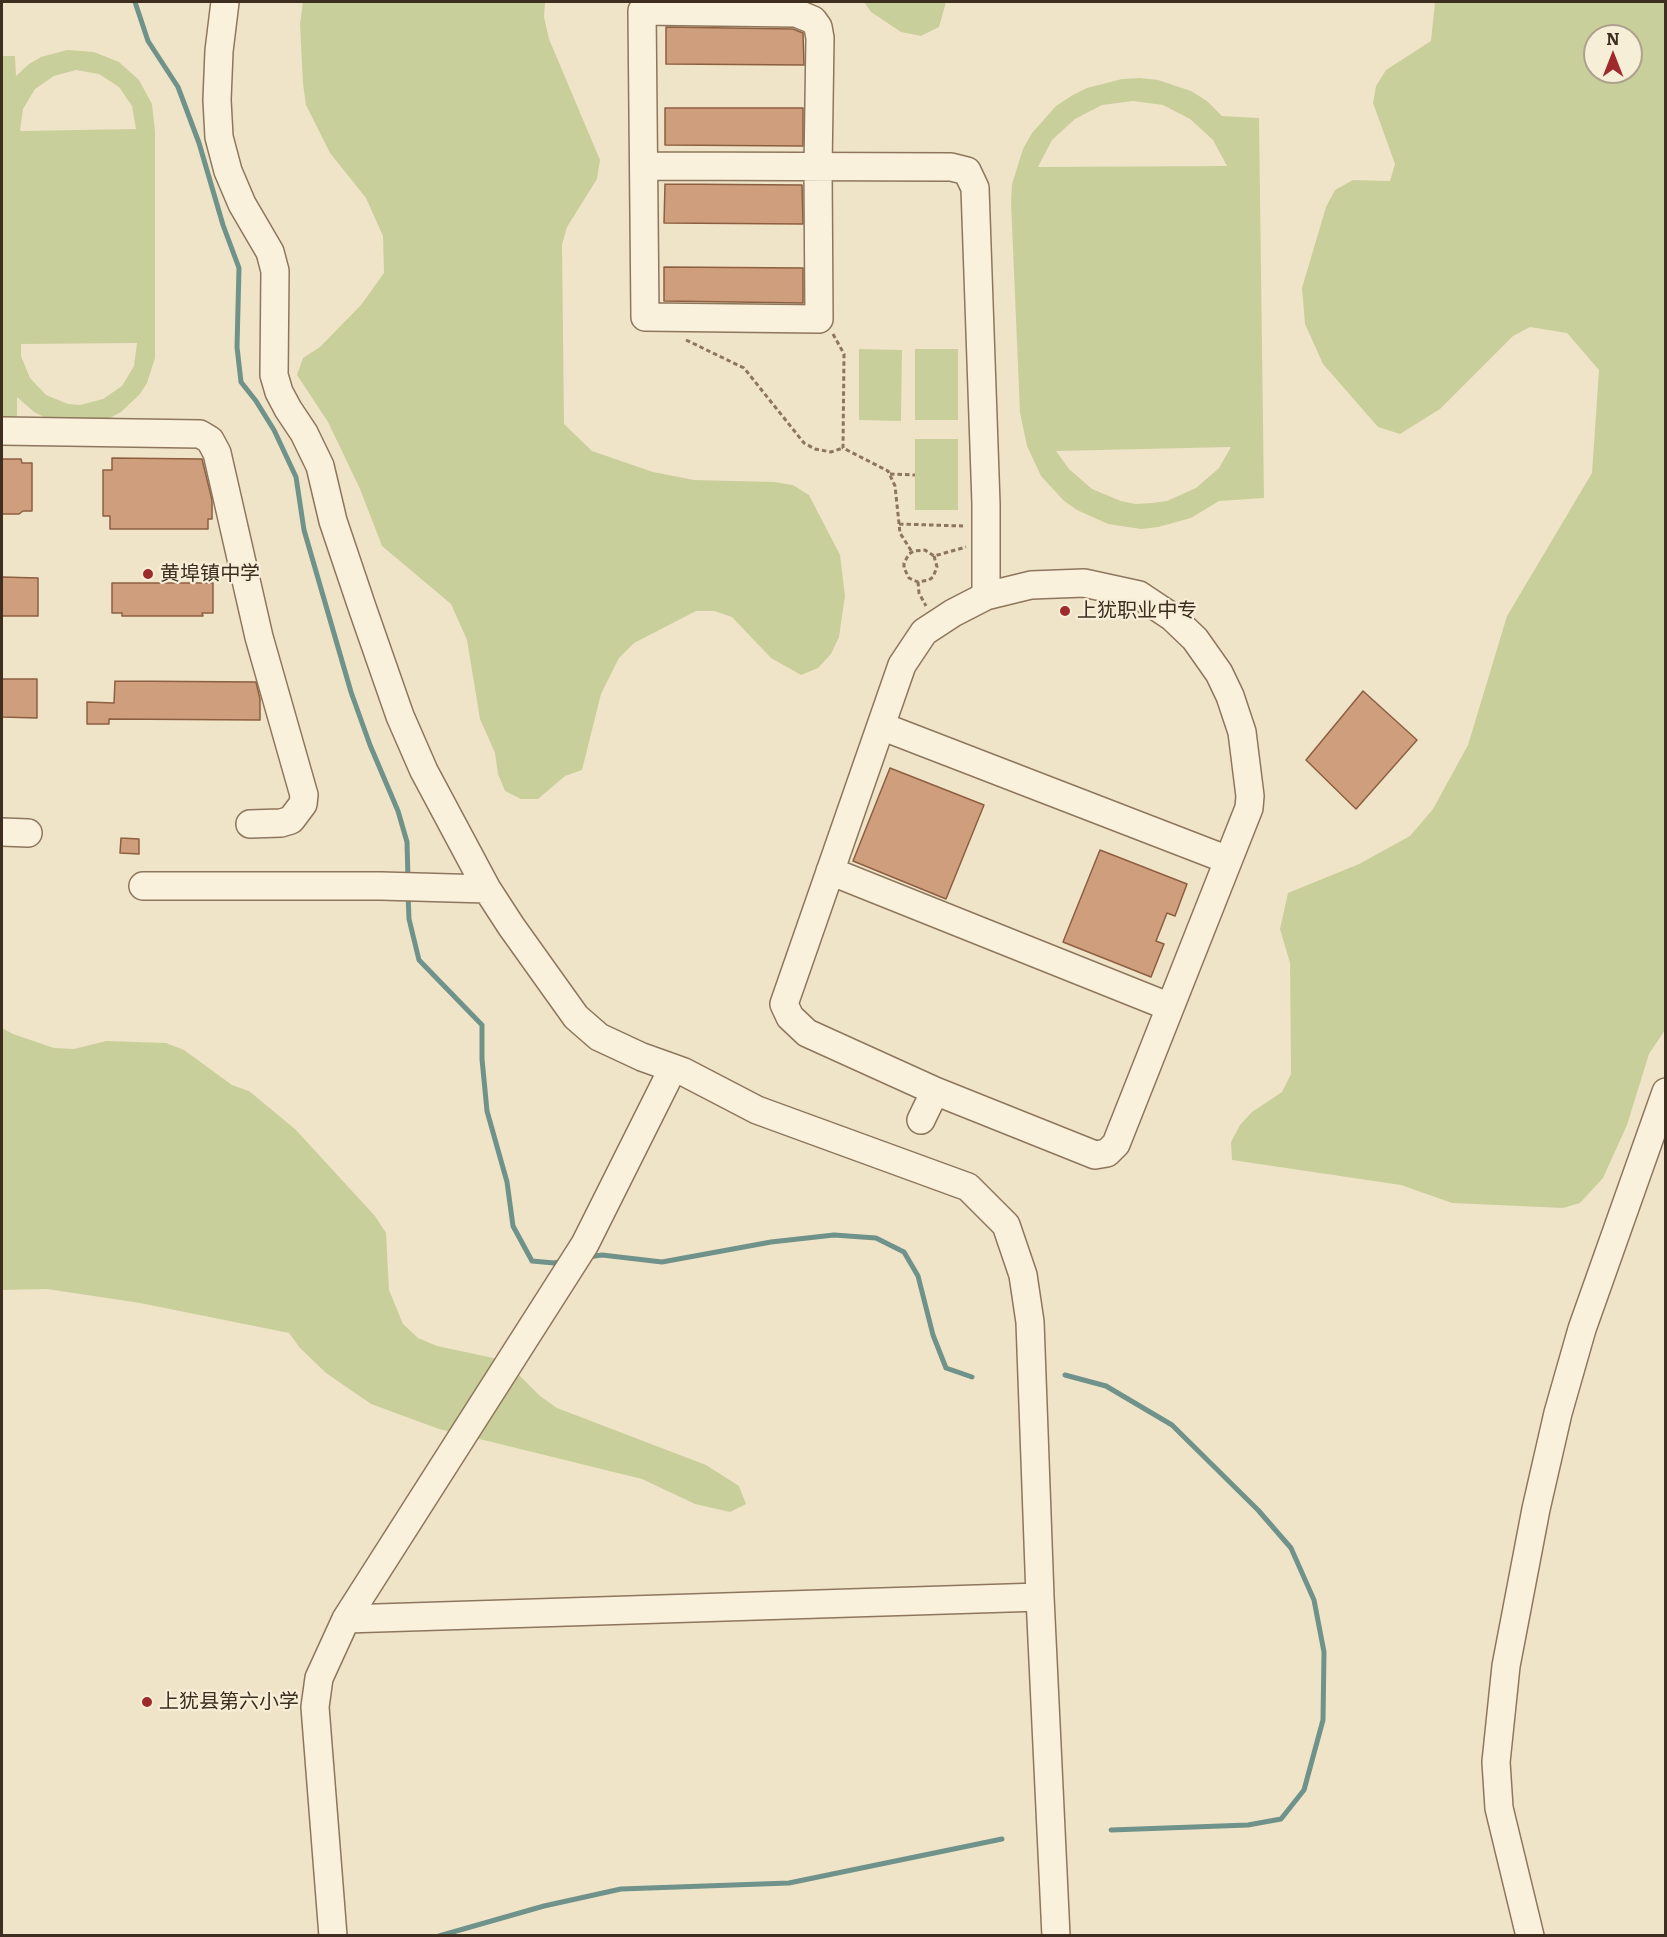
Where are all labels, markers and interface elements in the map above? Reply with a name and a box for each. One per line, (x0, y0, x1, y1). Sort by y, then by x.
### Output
north arrow (1583, 24, 1643, 84)
text: N (1606, 26, 1620, 50)
place label: 黄埠镇中学 (160, 562, 260, 586)
marker: 黄埠镇中学 (141, 567, 155, 581)
place label: 上犹职业中专 (1077, 599, 1197, 623)
marker: 上犹职业中专 (1058, 604, 1072, 618)
place label: 上犹县第六小学 (159, 1690, 299, 1714)
marker: 上犹县第六小学 (140, 1695, 154, 1709)

